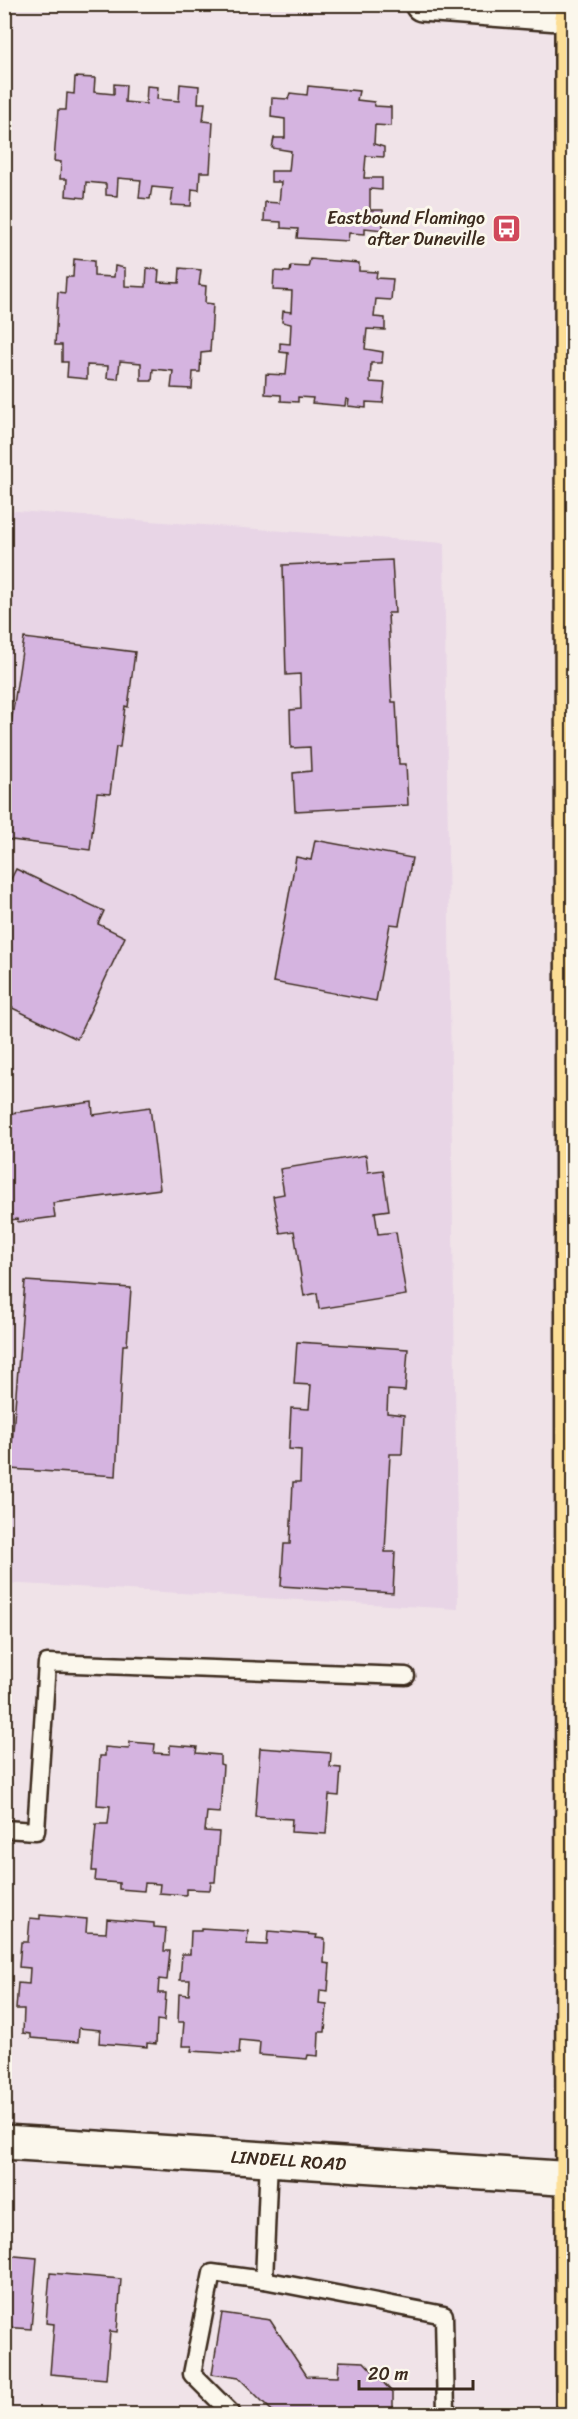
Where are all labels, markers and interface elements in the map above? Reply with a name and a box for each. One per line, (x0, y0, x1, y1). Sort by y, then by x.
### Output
place label: Eastbound Flamingo after Duneville (327, 202, 485, 255)
bus stop icon: Eastbound Flamingo after Duneville (490, 212, 522, 244)
street label: LINDELL ROAD (230, 2141, 347, 2180)
scale bar (359, 2353, 473, 2391)
text: 20 m (368, 2358, 408, 2390)

